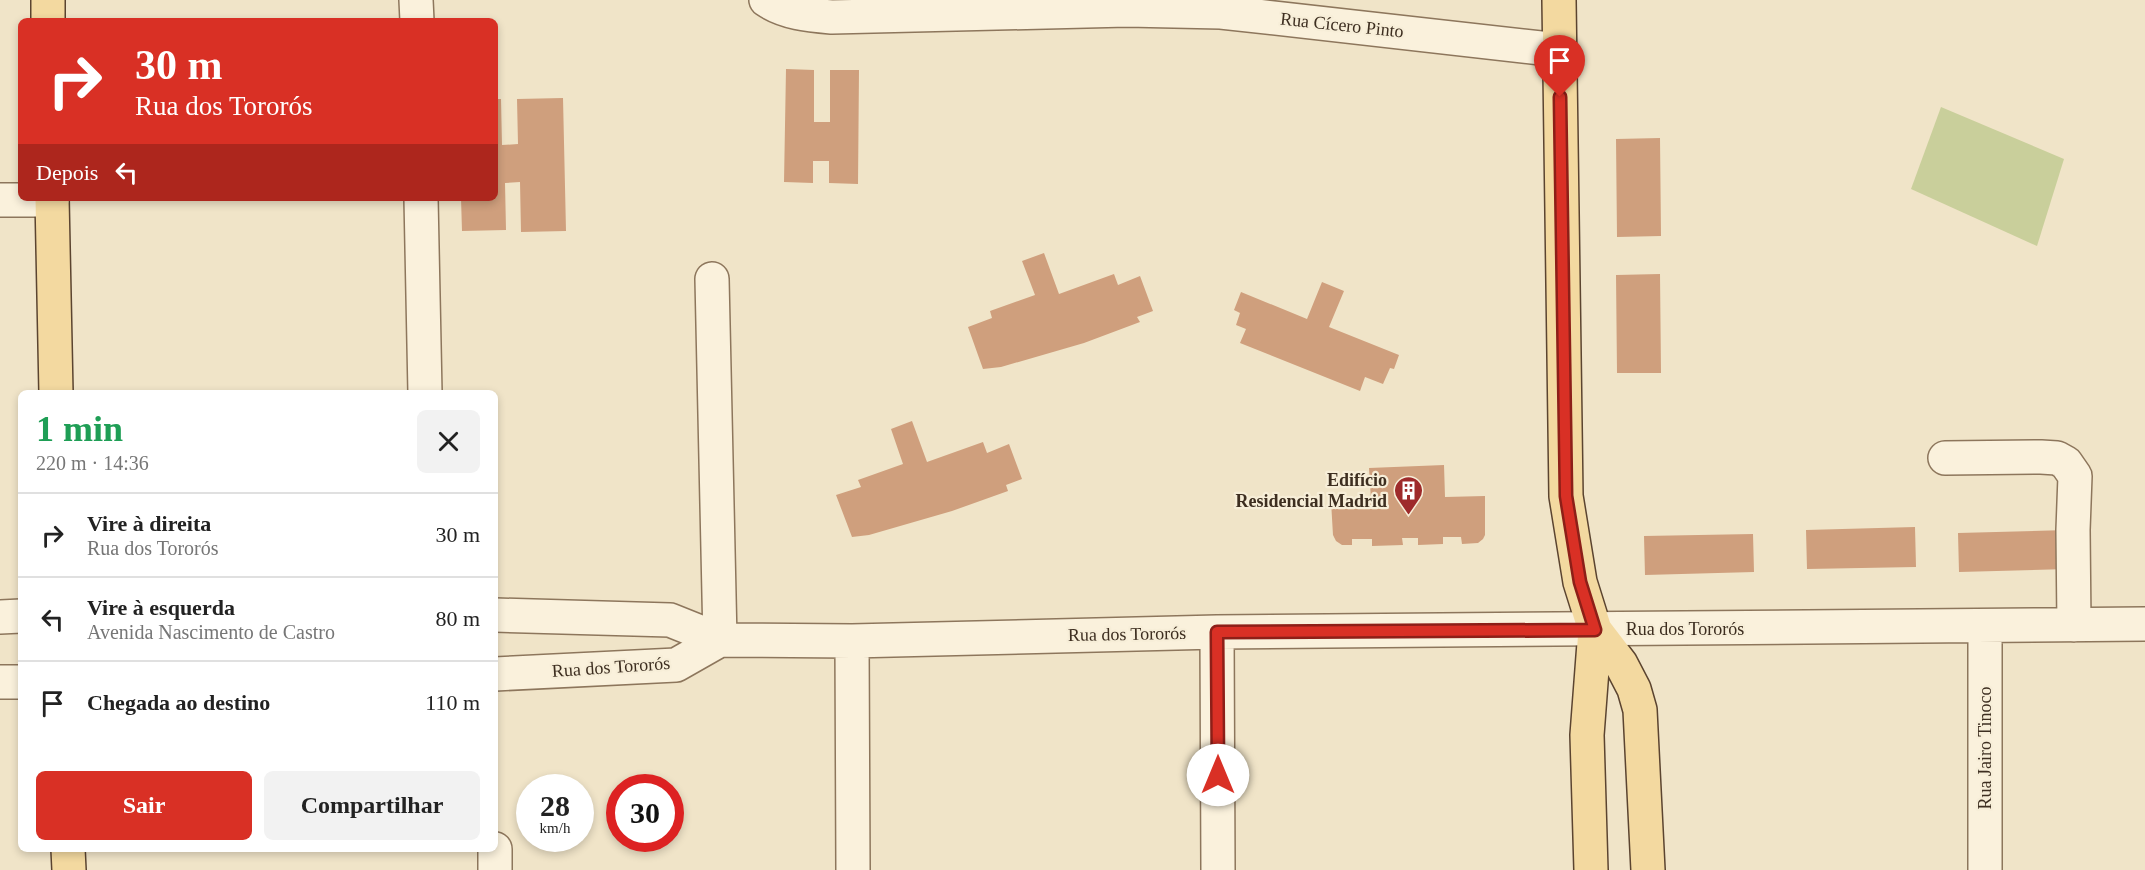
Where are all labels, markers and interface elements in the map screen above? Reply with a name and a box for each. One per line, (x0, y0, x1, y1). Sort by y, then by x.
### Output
street label: Rua Cícero Pinto (1279, 9, 1405, 41)
pin (1534, 35, 1585, 97)
icon: right (36, 42, 114, 120)
text: 30 m (135, 42, 223, 88)
icon: arrive (1543, 44, 1576, 77)
text: Rua dos Tororós (135, 91, 313, 121)
icon: left (110, 156, 143, 189)
text: Depois (36, 160, 98, 185)
text: 1 min (36, 409, 123, 449)
button: close (417, 410, 480, 473)
text: 220 m · 14:36 (36, 452, 149, 474)
place label: Edifício Residencial Madrid (1236, 470, 1387, 511)
building icon: Edifício Residencial Madrid (1392, 474, 1424, 516)
text: Vire à direita (87, 511, 211, 536)
icon: right (36, 519, 69, 552)
text: 30 m (435, 522, 480, 547)
text: Rua dos Tororós (87, 537, 219, 559)
text: Vire à esquerda (87, 595, 235, 620)
icon: left (36, 603, 69, 636)
text: 80 m (435, 606, 480, 631)
street label: Rua dos Tororós (1626, 619, 1744, 639)
text: Avenida Nascimento de Castro (87, 621, 335, 643)
street label: Rua dos Tororós (1068, 623, 1186, 645)
street label: Rua dos Tororós (551, 653, 671, 681)
street label: Rua Jairo Tinoco (1975, 686, 1995, 810)
icon: arrive (36, 687, 69, 720)
text: Chegada ao destino (87, 690, 270, 715)
text: 110 m (425, 690, 480, 715)
position arrow (1186, 743, 1250, 807)
button: Sair (36, 771, 252, 840)
button: Compartilhar (264, 771, 480, 840)
speed limit sign: 30 (606, 774, 684, 852)
text: 28 (540, 789, 570, 822)
text: km/h (540, 820, 570, 836)

